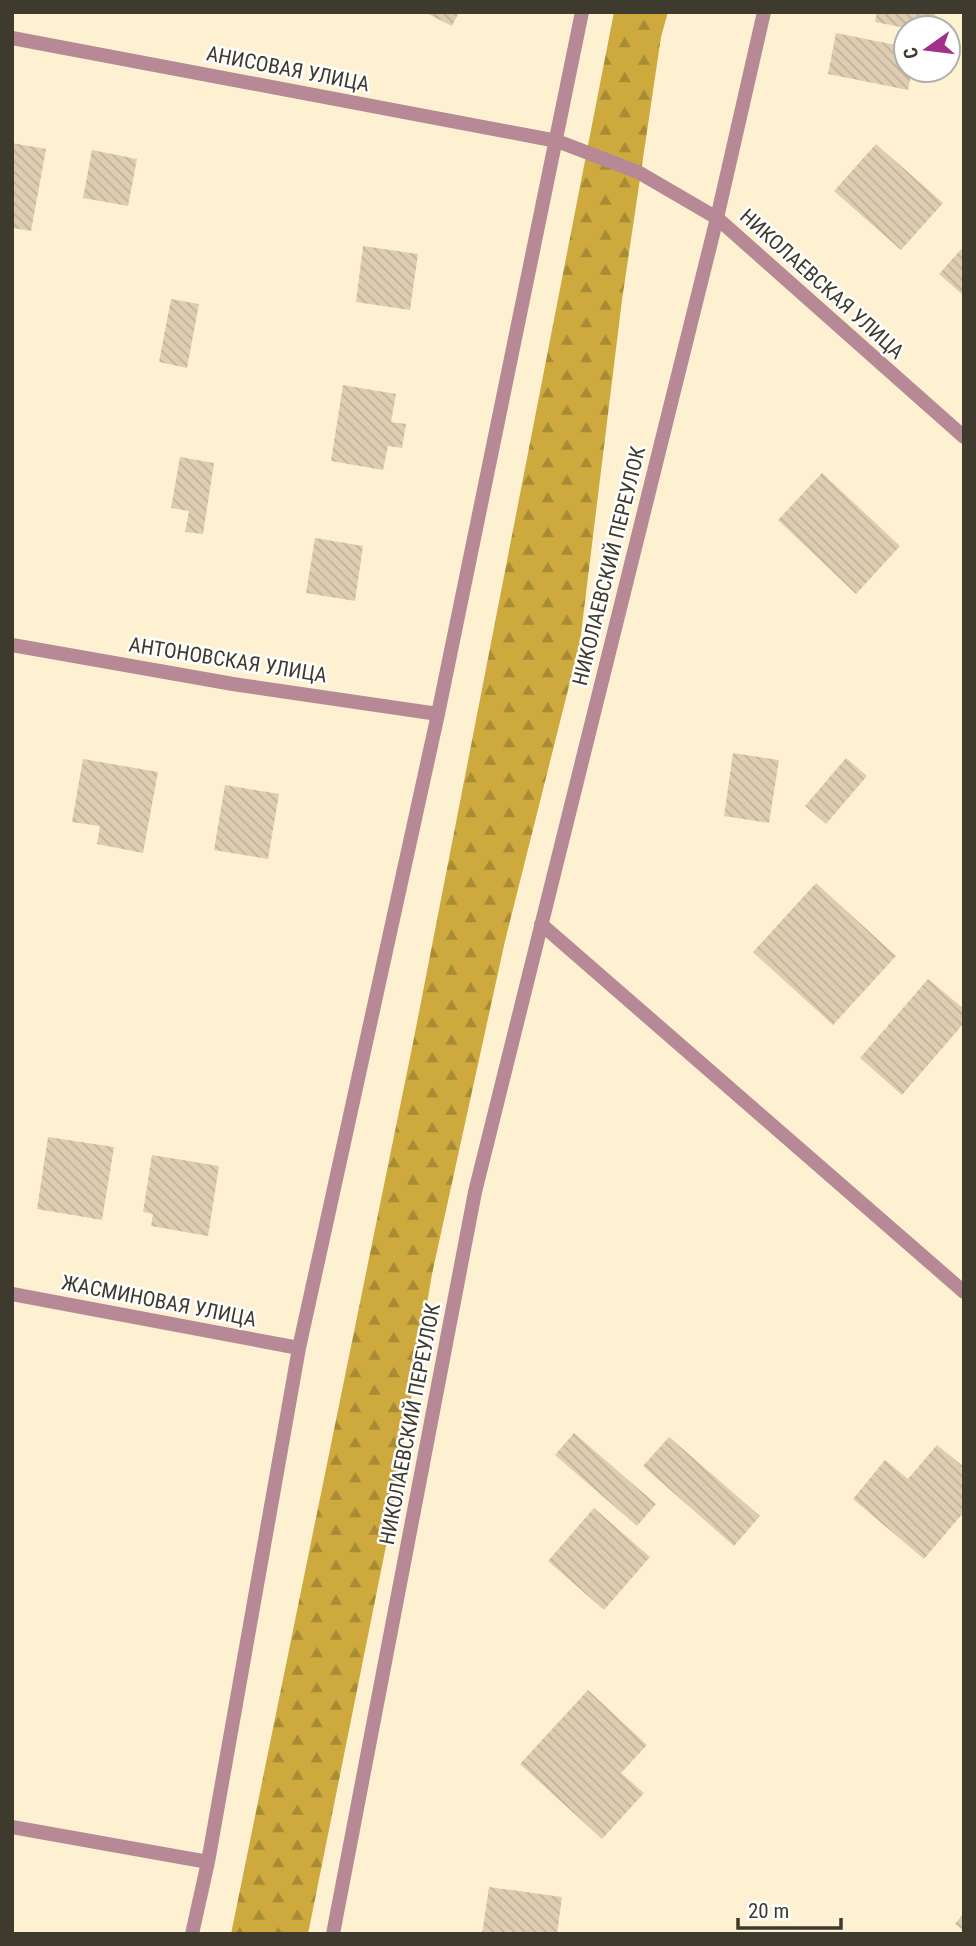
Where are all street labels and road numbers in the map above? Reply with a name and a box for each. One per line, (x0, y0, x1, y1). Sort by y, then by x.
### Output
street label: АНИСОВАЯ УЛИЦА (204, 41, 372, 97)
street label: НИКОЛАЕВСКАЯ УЛИЦА (735, 204, 909, 364)
street label: НИКОЛАЕВСКИЙ ПЕРЕУЛОК (568, 444, 650, 688)
street label: АНТОНОВСКАЯ УЛИЦА (127, 632, 329, 688)
street label: ЖАСМИНОВАЯ УЛИЦА (60, 1270, 258, 1332)
street label: НИКОЛАЕВСКИЙ ПЕРЕУЛОК (375, 1301, 445, 1547)

